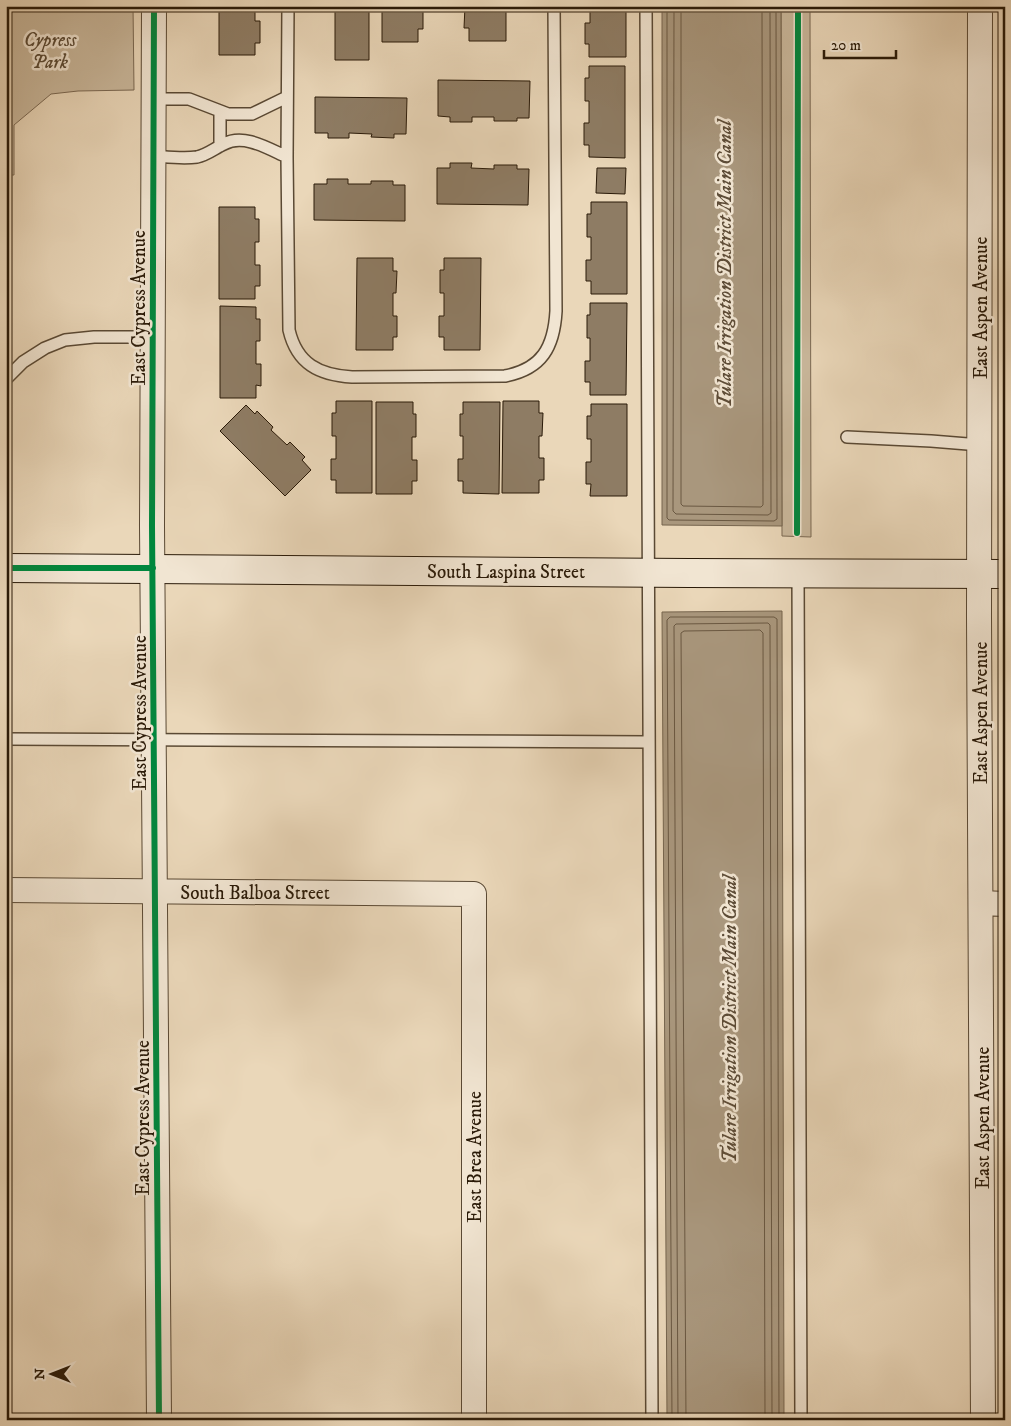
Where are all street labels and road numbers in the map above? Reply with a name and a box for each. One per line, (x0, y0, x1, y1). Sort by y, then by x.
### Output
street label: East Cypress Avenue (128, 230, 151, 386)
street label: East Aspen Avenue (970, 237, 993, 379)
street label: South Laspina Street (427, 561, 585, 584)
street label: East Cypress Avenue (129, 635, 152, 791)
street label: East Aspen Avenue (970, 642, 993, 784)
street label: South Balboa Street (180, 882, 330, 905)
street label: East Cypress Avenue (132, 1040, 155, 1196)
street label: East Aspen Avenue (972, 1047, 995, 1189)
street label: East Brea Avenue (464, 1091, 487, 1223)

